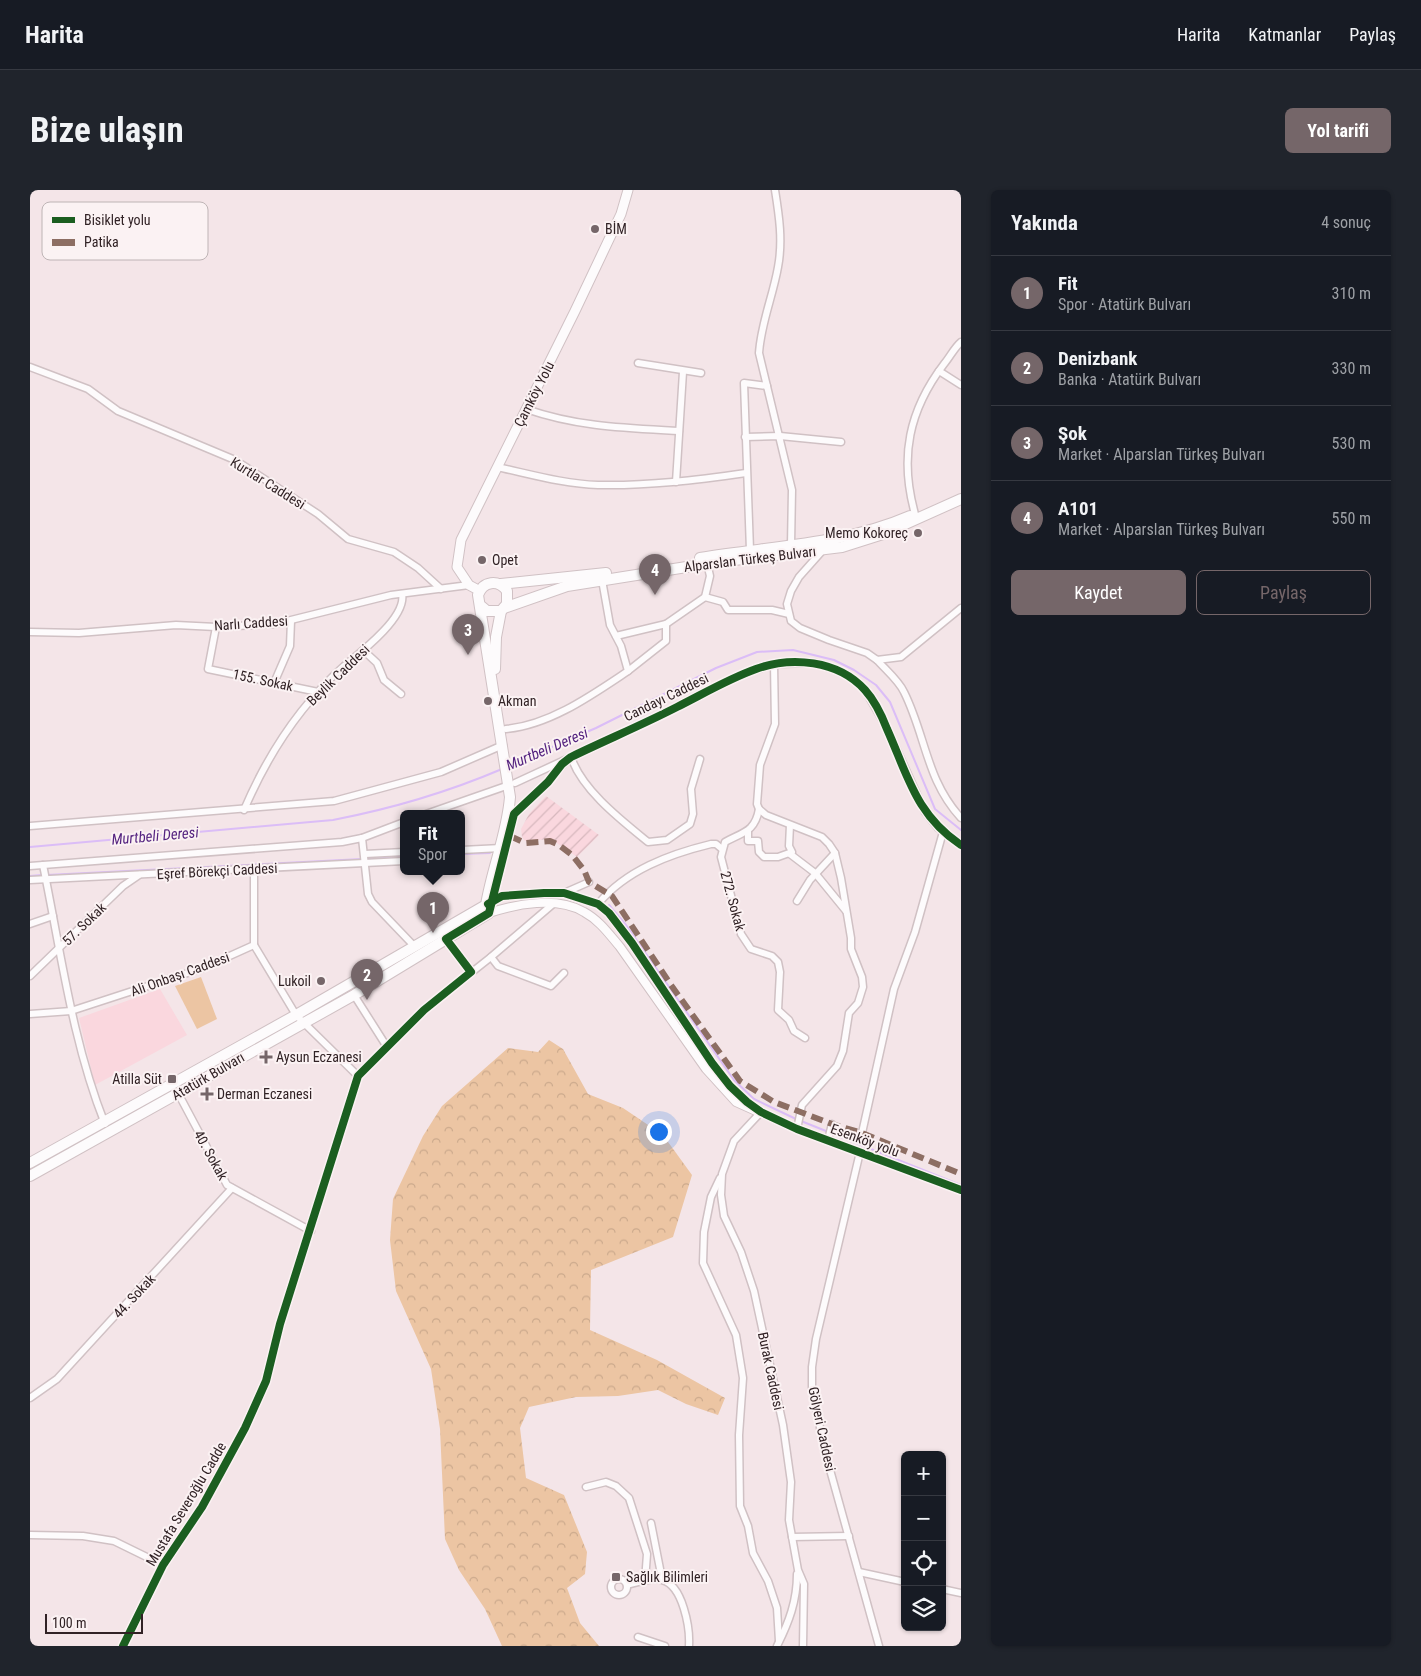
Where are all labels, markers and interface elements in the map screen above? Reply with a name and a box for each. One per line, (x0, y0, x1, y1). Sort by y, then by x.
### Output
text: Harita (25, 21, 84, 49)
text: Harita (1177, 24, 1220, 45)
text: Katmanlar (1248, 24, 1321, 45)
text: Paylaş (1349, 24, 1396, 45)
button: Yol tarifi (1285, 108, 1391, 153)
text: Bize ulaşın (30, 110, 184, 151)
legend (42, 202, 208, 260)
text: Yakında (1011, 211, 1078, 235)
text: Bisiklet yolu (84, 212, 151, 228)
text: 4 sonuç (1321, 213, 1371, 232)
place label: BİM (605, 221, 627, 237)
marker: BİM (589, 223, 601, 235)
text: Patika (84, 234, 119, 250)
text: Fit (1058, 272, 1078, 295)
text: 1 (1023, 284, 1031, 303)
text: 310 m (1332, 284, 1371, 303)
text: Spor · Atatürk Bulvarı (1058, 295, 1191, 314)
text: Denizbank (1058, 347, 1137, 370)
street label: Çamköy Yolu (511, 359, 557, 429)
text: 2 (1023, 359, 1031, 378)
text: 330 m (1332, 359, 1371, 378)
text: Banka · Atatürk Bulvarı (1058, 370, 1201, 389)
text: Şok (1058, 422, 1087, 445)
text: 3 (1023, 434, 1031, 453)
text: 530 m (1332, 434, 1371, 453)
text: Market · Alparslan Türkeş Bulvarı (1058, 445, 1265, 464)
street label: Kurtlar Caddesi (228, 454, 308, 512)
text: A101 (1058, 497, 1098, 520)
text: 4 (1023, 509, 1031, 528)
text: 550 m (1332, 509, 1371, 528)
text: Market · Alparslan Türkeş Bulvarı (1058, 520, 1265, 539)
place label: Memo Kokoreç (825, 525, 908, 541)
marker: Memo Kokoreç (912, 527, 924, 539)
street label: Alparslan Türkeş Bulvarı (683, 543, 817, 575)
place label: Opet (492, 552, 518, 568)
marker: Opet (476, 554, 488, 566)
pin: 4 (639, 554, 671, 595)
button: Kaydet (1011, 570, 1186, 615)
button: Paylaş (1196, 570, 1371, 615)
street label: Narlı Caddesi (214, 612, 288, 634)
pin: 3 (452, 614, 484, 655)
street label: Beylik Caddesi (303, 641, 373, 709)
street label: 155. Sokak (231, 666, 295, 694)
street label: Candayı Caddesi (621, 670, 711, 724)
place label: Akman (498, 693, 536, 709)
marker: Akman (482, 695, 494, 707)
water label: Murtbeli Deresi (503, 723, 591, 774)
popup (400, 810, 465, 875)
text: Fit (418, 822, 438, 845)
water label: Murtbeli Deresi (111, 823, 200, 849)
text: Spor (418, 845, 447, 864)
street label: Eşref Börekçi Caddesi (156, 860, 278, 882)
street label: 272. Sokak (717, 869, 749, 933)
pin: 1 (417, 892, 449, 933)
street label: 57. Sokak (59, 899, 110, 949)
street label: Ali Onbaşı Caddesi (128, 949, 232, 999)
pin: 2 (351, 959, 383, 1000)
place label: Lukoil (278, 973, 311, 989)
marker: Lukoil (315, 975, 327, 987)
street label: Atatürk Bulvarı (169, 1049, 247, 1103)
place label: Aysun Eczanesi (276, 1049, 362, 1065)
marker: Aysun Eczanesi (260, 1051, 272, 1063)
place label: Atilla Süt (112, 1071, 162, 1087)
marker: Atilla Süt (166, 1073, 178, 1085)
place label: Derman Eczanesi (217, 1086, 312, 1102)
marker: Derman Eczanesi (201, 1088, 213, 1100)
your location (646, 1119, 672, 1145)
street label: Esenköy yolu (829, 1120, 901, 1160)
street label: 40. Sokak (191, 1127, 232, 1183)
street label: 44. Sokak (110, 1270, 159, 1321)
street label: Burak Caddesi (755, 1331, 787, 1411)
street label: Gölyeri Caddesi (805, 1385, 839, 1473)
street label: Mustafa Severoğlu Cadde (143, 1439, 230, 1569)
map controls (901, 1451, 946, 1631)
button: + (901, 1451, 946, 1496)
button: − (901, 1496, 946, 1541)
button: locate (901, 1541, 946, 1586)
place label: Sağlık Bilimleri (626, 1569, 708, 1585)
marker: Sağlık Bilimleri (610, 1571, 622, 1583)
button: layers (901, 1586, 946, 1631)
scale bar (45, 1611, 142, 1634)
text: 100 m (52, 1615, 87, 1631)

